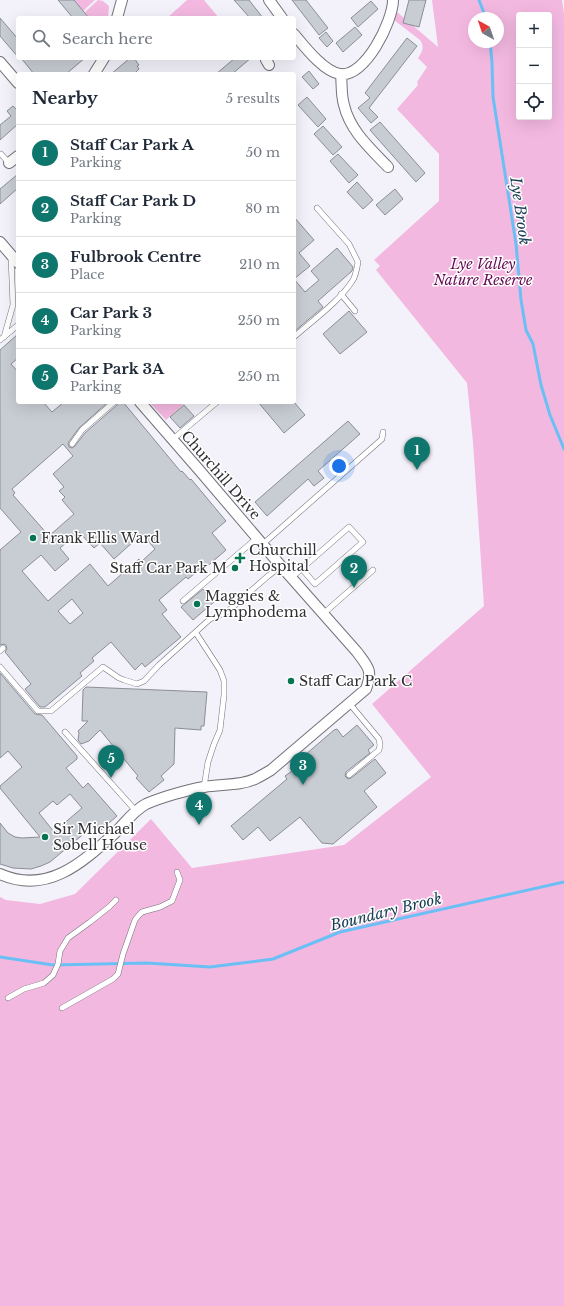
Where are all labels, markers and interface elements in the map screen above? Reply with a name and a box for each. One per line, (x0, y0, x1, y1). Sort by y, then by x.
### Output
north arrow (468, 12, 504, 48)
map controls (516, 12, 552, 120)
button: + (516, 12, 552, 48)
search box (16, 16, 296, 60)
icon: search (30, 27, 52, 49)
text: Search here (62, 29, 153, 48)
button: − (516, 48, 552, 84)
button: locate (516, 84, 552, 120)
text: Nearby (32, 88, 98, 109)
text: 5 results (226, 90, 280, 107)
text: Staff Car Park A (70, 135, 194, 154)
text: 1 (42, 144, 48, 161)
text: 50 m (246, 144, 280, 161)
text: Parking (70, 154, 121, 171)
water label: Lye Brook (506, 175, 535, 246)
text: Staff Car Park D (70, 191, 196, 210)
text: 2 (41, 200, 49, 217)
text: 80 m (245, 200, 280, 217)
text: Parking (70, 210, 121, 227)
text: Fulbrook Centre (70, 247, 201, 266)
park label: Lye Valley Nature Reserve (433, 255, 533, 289)
text: 3 (41, 256, 49, 273)
text: 210 m (239, 256, 280, 273)
text: Place (70, 266, 105, 283)
text: Car Park 3 (70, 303, 152, 322)
text: 4 (41, 312, 49, 329)
text: 250 m (238, 312, 280, 329)
text: Parking (70, 322, 121, 339)
text: Car Park 3A (70, 359, 164, 378)
text: 5 (41, 368, 49, 385)
text: 250 m (238, 368, 280, 385)
text: Parking (70, 378, 121, 395)
street label: Churchill Drive (178, 427, 264, 523)
pin: 1 (404, 437, 430, 470)
your location (329, 456, 349, 476)
place label: Frank Ellis Ward (41, 529, 160, 547)
marker: Frank Ellis Ward (28, 533, 38, 543)
place label: Churchill Hospital (249, 541, 317, 575)
marker: Churchill Hospital (234, 552, 246, 564)
pin: 2 (341, 555, 367, 588)
place label: Staff Car Park M (110, 559, 227, 577)
marker: Staff Car Park M (230, 563, 240, 573)
place label: Maggies & Lymphodema (205, 587, 307, 621)
marker: Maggies & Lymphodema (192, 599, 202, 609)
place label: Staff Car Park C (299, 672, 412, 690)
marker: Staff Car Park C (286, 676, 296, 686)
pin: 5 (98, 745, 124, 778)
pin: 3 (290, 752, 316, 785)
pin: 4 (186, 792, 212, 825)
place label: Sir Michael Sobell House (53, 820, 147, 854)
marker: Sir Michael Sobell House (40, 832, 50, 842)
water label: Boundary Brook (327, 888, 444, 935)

